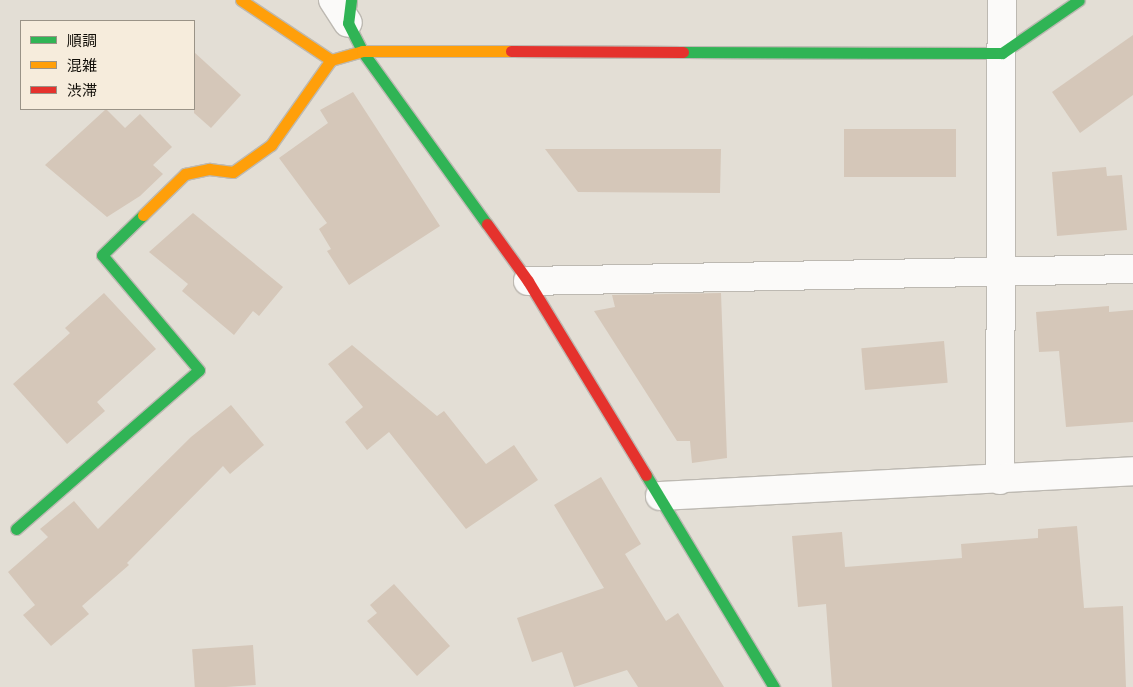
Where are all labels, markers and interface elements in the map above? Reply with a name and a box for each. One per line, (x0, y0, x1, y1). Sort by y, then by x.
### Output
legend (20, 20, 195, 110)
text: 順調 (67, 30, 97, 51)
text: 混雑 (67, 55, 97, 76)
text: 渋滞 (67, 80, 97, 101)

